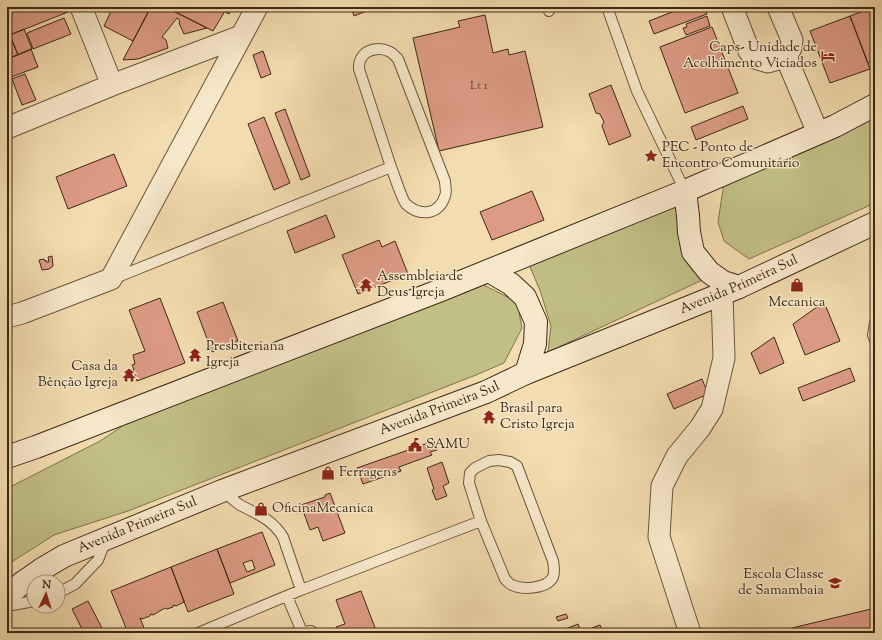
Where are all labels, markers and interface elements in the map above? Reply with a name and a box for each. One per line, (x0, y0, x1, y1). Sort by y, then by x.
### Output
place label: Caps- Unidade de Acolhimento Viciados (683, 38, 817, 74)
hotel icon: Caps- Unidade de Acolhimento Viciados (820, 48, 836, 64)
house number: Lt 1 (470, 77, 488, 95)
place label: PEC - Ponto de Encontro Comunitário (662, 138, 800, 174)
place icon: PEC - Ponto de Encontro Comunitário (643, 148, 659, 164)
street label: Avenida Primeira Sul (677, 250, 802, 320)
place label: Assembleia de Deus Igreja (377, 267, 463, 303)
temple icon: Assembleia de Deus Igreja (358, 277, 374, 293)
shop icon: Mecanica (789, 277, 805, 293)
place label: Mecanica (769, 293, 826, 313)
place label: Presbiteriana Igreja (206, 337, 285, 373)
temple icon: Presbiteriana Igreja (187, 347, 203, 363)
place label: Casa da Bênção Igreja (38, 357, 119, 393)
temple icon: Casa da Bênção Igreja (121, 367, 137, 383)
street label: Avenida Primeira Sul (377, 377, 503, 441)
place label: Brasil para Cristo Igreja (500, 399, 575, 435)
temple icon: Brasil para Cristo Igreja (481, 409, 497, 425)
place label: SAMU (426, 435, 470, 455)
public building icon: SAMU (407, 437, 423, 453)
place label: Ferragens (339, 463, 397, 483)
shop icon: Ferragens (320, 465, 336, 481)
street label: Avenida Primeira Sul (75, 492, 200, 559)
place label: OficinaMecanica (272, 499, 374, 519)
shop icon: OficinaMecanica (253, 501, 269, 517)
place label: Escola Classe de Samambaia (738, 565, 825, 601)
north arrow (26, 574, 66, 614)
school or university icon: Escola Classe de Samambaia (827, 575, 843, 591)
text: N (41, 577, 52, 593)

